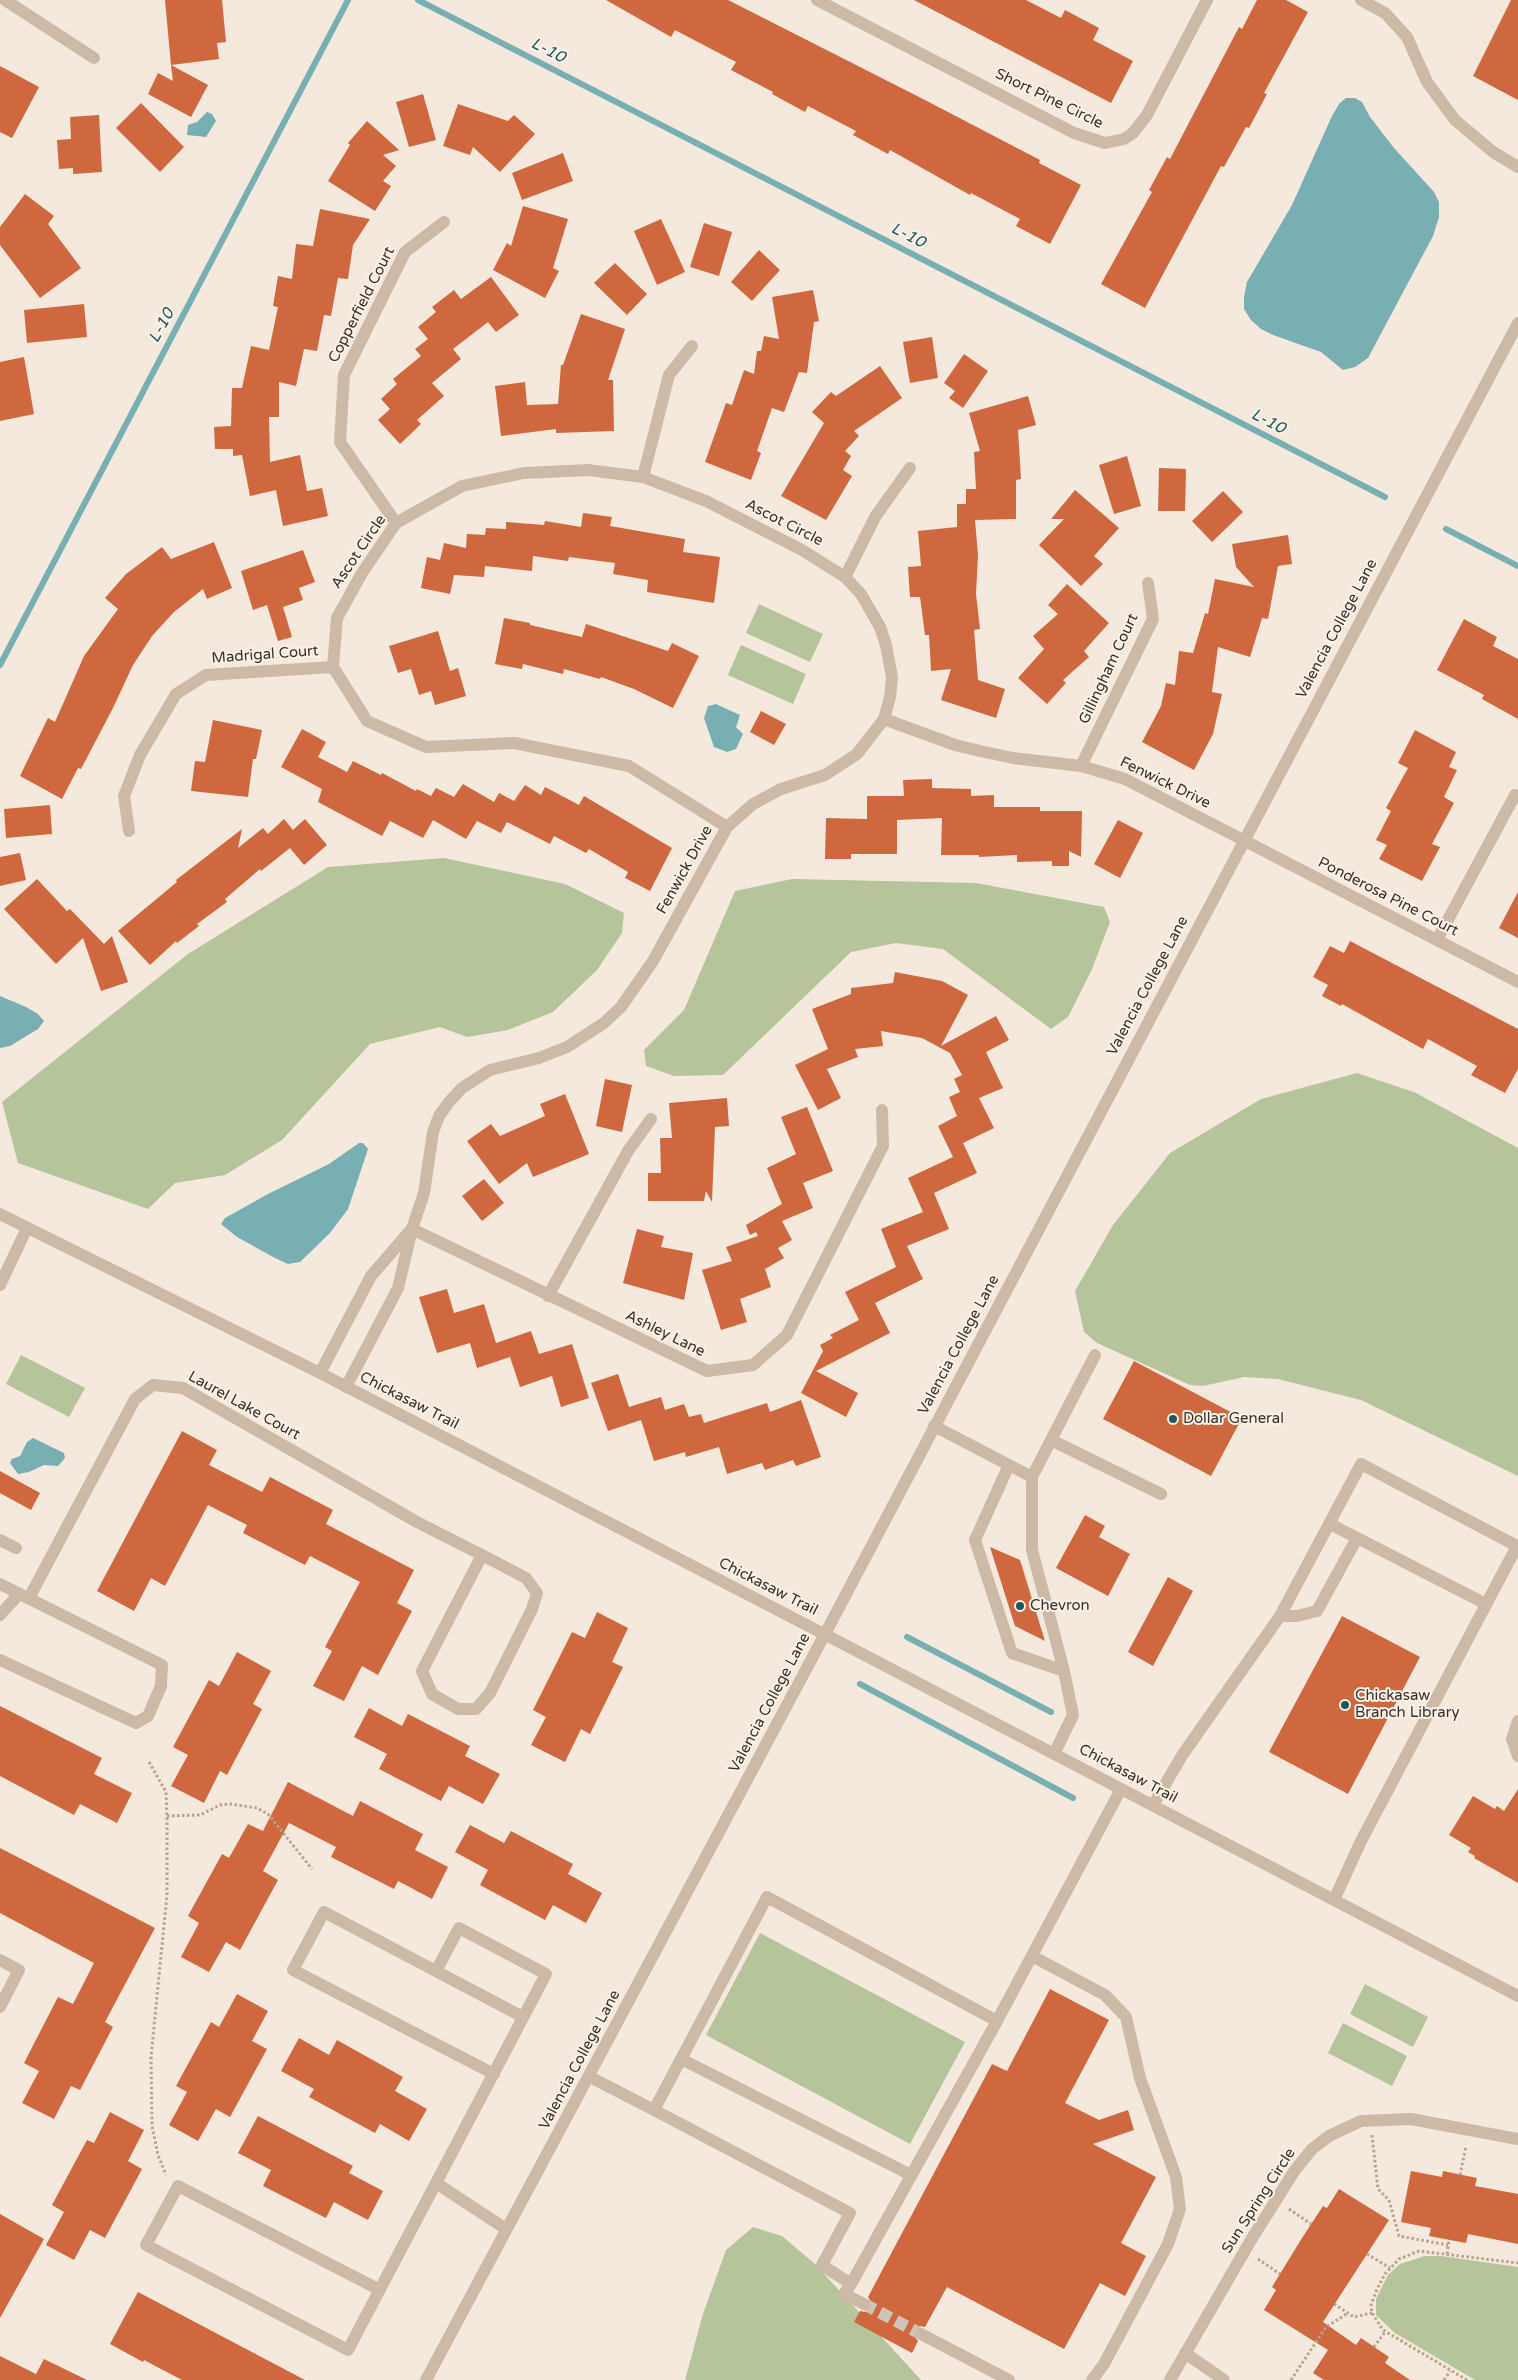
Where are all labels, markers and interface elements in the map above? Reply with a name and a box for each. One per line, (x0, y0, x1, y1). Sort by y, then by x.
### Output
water label: L-10 (528, 34, 568, 68)
street label: Short Pine Circle (992, 65, 1106, 133)
water label: L-10 (888, 219, 928, 253)
street label: Copperfield Court (325, 244, 399, 366)
water label: L-10 (145, 306, 179, 346)
water label: L-10 (1248, 405, 1288, 439)
street label: Ascot Circle (742, 496, 826, 550)
street label: Ascot Circle (328, 512, 390, 592)
street label: Valencia College Lane (1293, 556, 1381, 702)
street label: Gillingham Court (1075, 611, 1143, 727)
street label: Madrigal Court (211, 642, 319, 668)
street label: Fenwick Drive (1117, 753, 1213, 813)
street label: Fenwick Drive (653, 823, 717, 917)
street label: Ponderosa Pine Court (1315, 854, 1461, 940)
street label: Valencia College Lane (1104, 913, 1192, 1059)
street label: Valencia College Lane (915, 1272, 1003, 1418)
street label: Ashley Lane (622, 1307, 708, 1361)
street label: Laurel Lake Court (185, 1368, 303, 1444)
street label: Chickasaw Trail (356, 1368, 462, 1434)
place label: Dollar General (1183, 1410, 1284, 1428)
marker: Dollar General (1167, 1413, 1179, 1425)
street label: Chickasaw Trail (715, 1554, 821, 1620)
place label: Chevron (1030, 1597, 1090, 1615)
marker: Chevron (1014, 1600, 1026, 1612)
street label: Valencia College Lane (726, 1630, 814, 1776)
place label: Chickasaw Branch Library (1355, 1687, 1459, 1722)
marker: Chickasaw Branch Library (1339, 1699, 1351, 1711)
street label: Chickasaw Trail (1076, 1740, 1180, 1808)
street label: Valencia College Lane (536, 1987, 624, 2133)
street label: Sun Spring Circle (1218, 2145, 1300, 2257)

